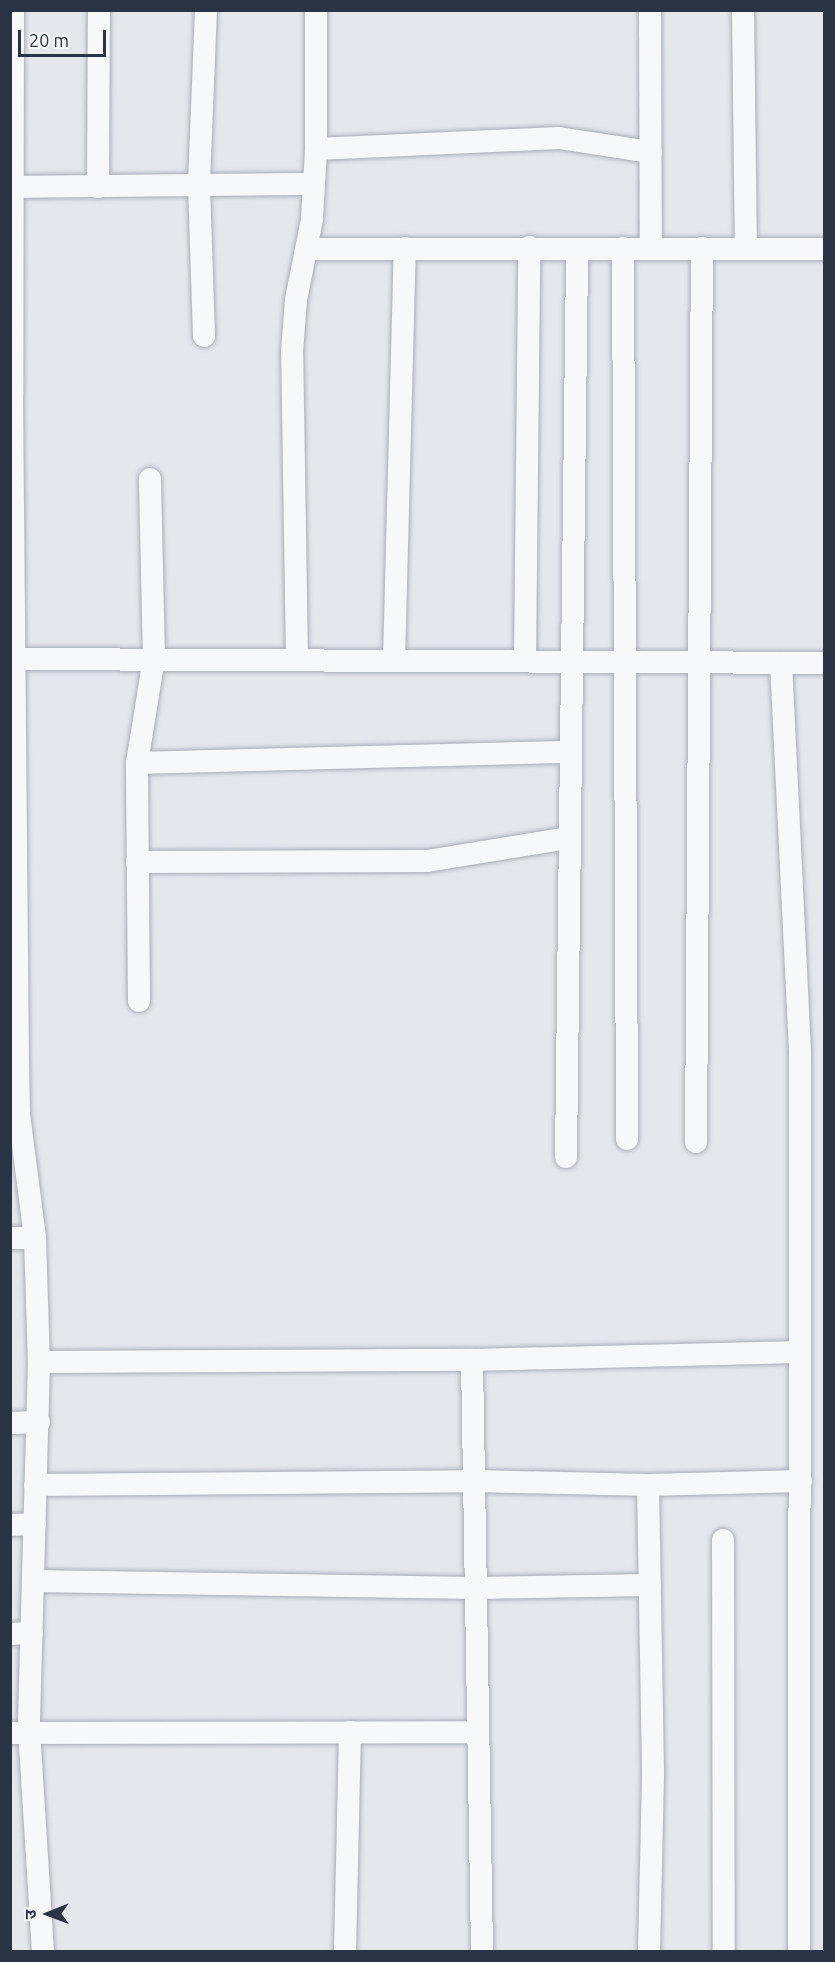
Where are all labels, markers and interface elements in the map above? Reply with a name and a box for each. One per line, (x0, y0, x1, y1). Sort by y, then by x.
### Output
scale bar (21, 18, 110, 56)
text: 20 m (29, 30, 69, 50)
north arrow (18, 1884, 78, 1944)
text: उ (21, 1909, 39, 1919)

